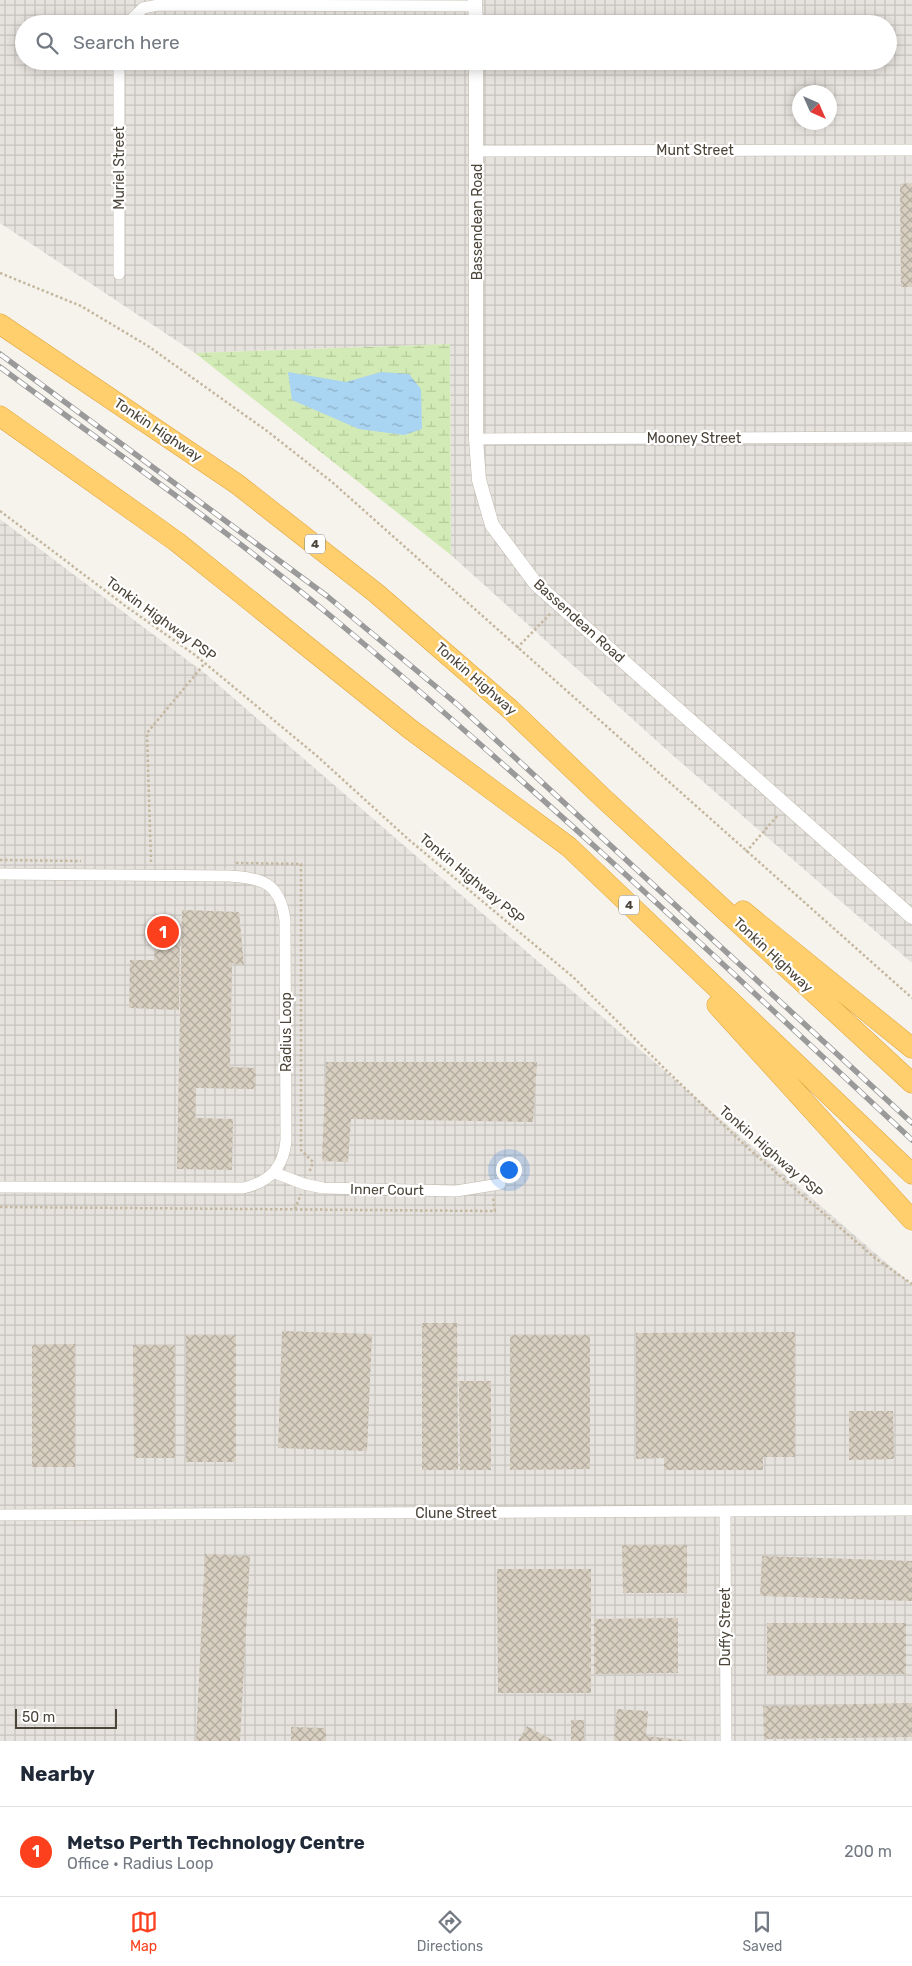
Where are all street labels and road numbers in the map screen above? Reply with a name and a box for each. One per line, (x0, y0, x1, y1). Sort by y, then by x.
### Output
street label: Muriel Street (111, 126, 128, 210)
street label: Munt Street (656, 142, 734, 159)
street label: Bassendean Road (469, 164, 486, 280)
street label: Tonkin Highway (111, 394, 205, 466)
street label: Mooney Street (647, 430, 742, 447)
road number: 4 (305, 534, 325, 554)
street label: Tonkin Highway PSP (103, 573, 219, 665)
street label: Bassendean Road (530, 576, 628, 666)
street label: Tonkin Highway (432, 639, 520, 719)
street label: Tonkin Highway PSP (416, 830, 528, 928)
road number: 4 (619, 896, 639, 914)
street label: Tonkin Highway (730, 914, 816, 996)
street label: Radius Loop (278, 992, 295, 1072)
street label: Tonkin Highway PSP (716, 1102, 826, 1202)
street label: Inner Court (350, 1181, 424, 1199)
street label: Clune Street (415, 1505, 497, 1522)
street label: Duffy Street (717, 1587, 734, 1667)

